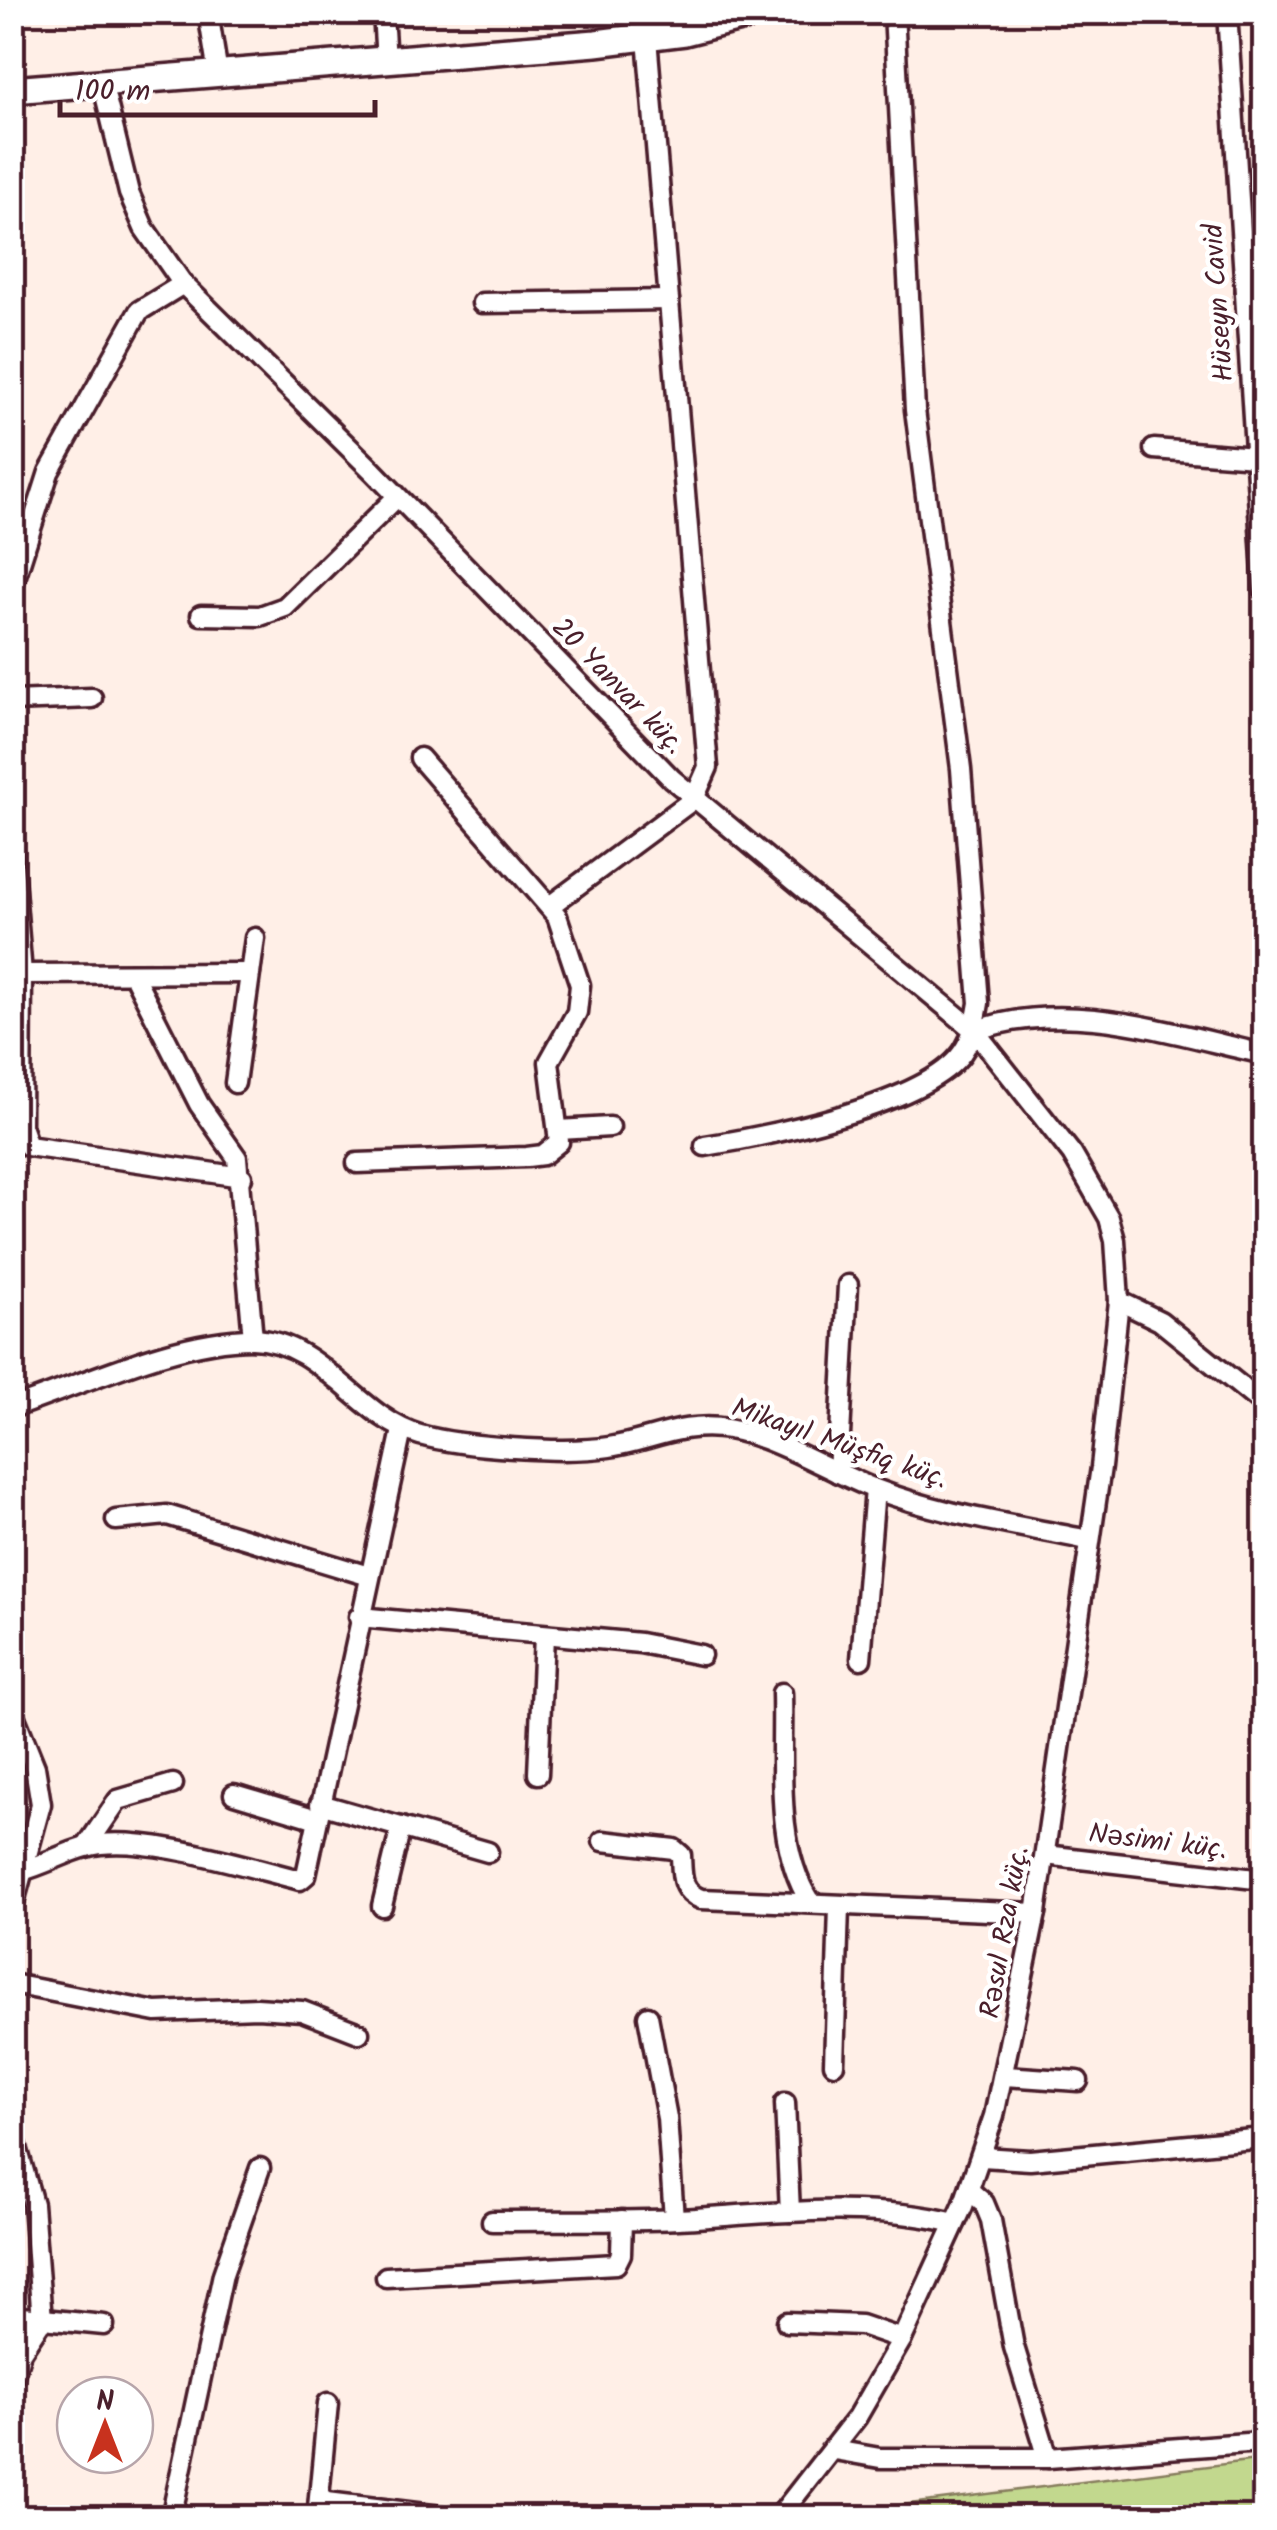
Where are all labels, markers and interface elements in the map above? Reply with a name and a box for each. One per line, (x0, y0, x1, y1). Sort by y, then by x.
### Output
scale bar (60, 55, 375, 117)
text: 100 m (75, 68, 150, 116)
street label: Hüseyn Cavid (1191, 221, 1247, 383)
street label: 20 Yanvar küç. (540, 608, 695, 766)
street label: Mikayıl Müşfiq küç. (725, 1386, 953, 1502)
street label: Nəsimi küç. (1086, 1812, 1229, 1873)
street label: Rəsul Rza küç. (968, 1843, 1043, 2022)
north arrow (55, 2375, 155, 2475)
text: N (96, 2380, 114, 2425)

